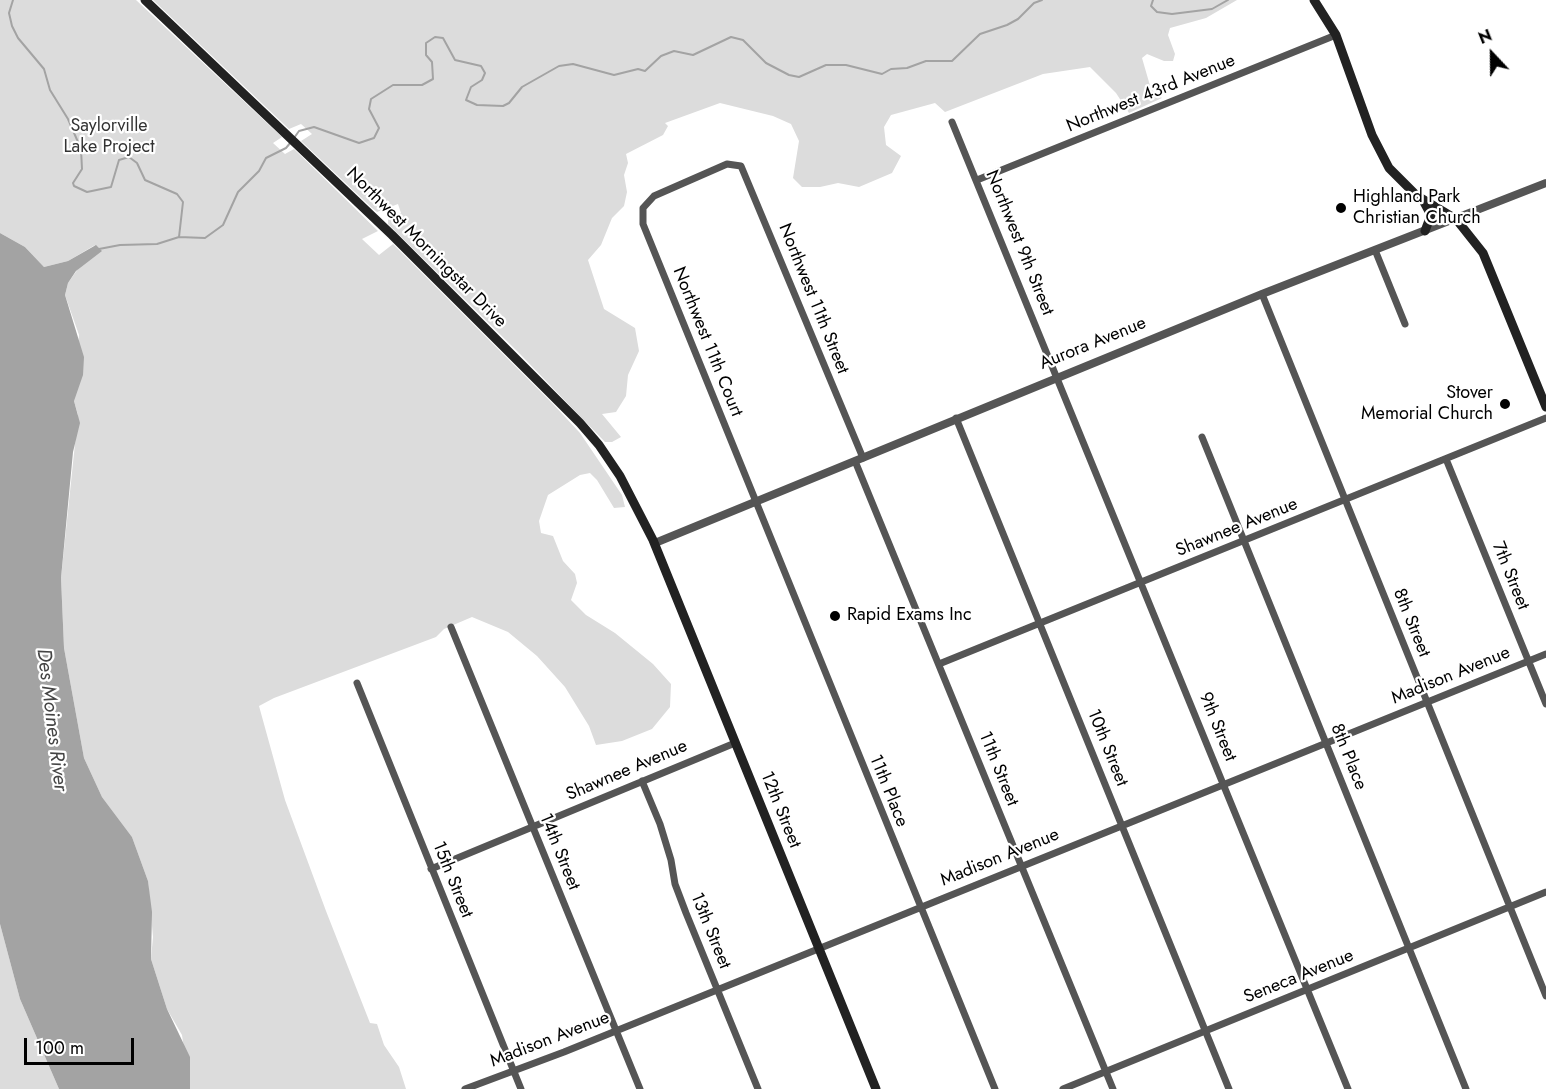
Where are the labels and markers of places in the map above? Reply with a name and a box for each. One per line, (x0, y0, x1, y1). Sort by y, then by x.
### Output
place label: Highland Park Christian Church (1353, 187, 1481, 230)
marker: Highland Park Christian Church (1334, 201, 1348, 215)
place label: Stover Memorial Church (1361, 383, 1493, 426)
marker: Stover Memorial Church (1498, 397, 1512, 411)
place label: Rapid Exams Inc (847, 605, 972, 627)
marker: Rapid Exams Inc (828, 609, 842, 623)

